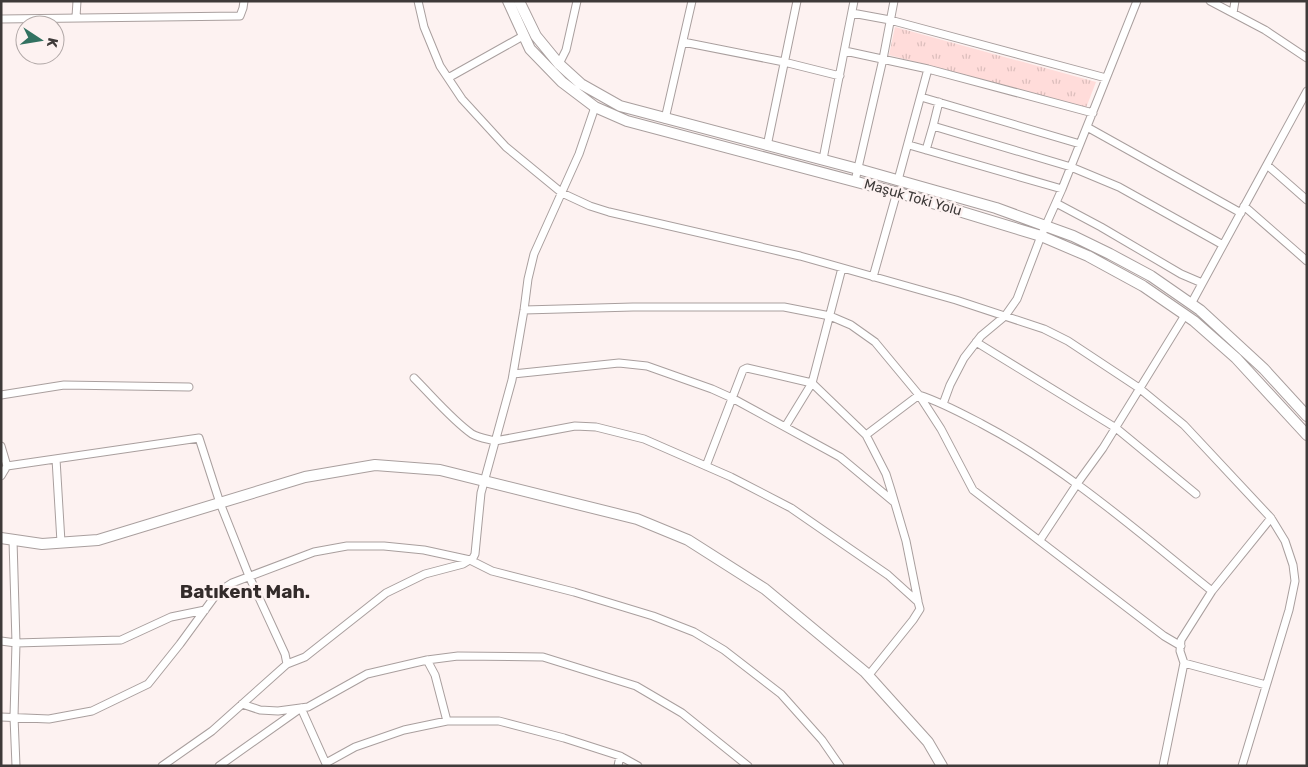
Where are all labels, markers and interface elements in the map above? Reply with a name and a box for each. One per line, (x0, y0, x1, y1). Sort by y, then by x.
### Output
north arrow (15, 15, 65, 65)
text: K (43, 36, 62, 50)
street label: Maşuk Toki Yolu (862, 175, 964, 220)
district label: Batıkent Mah. (180, 580, 310, 603)

